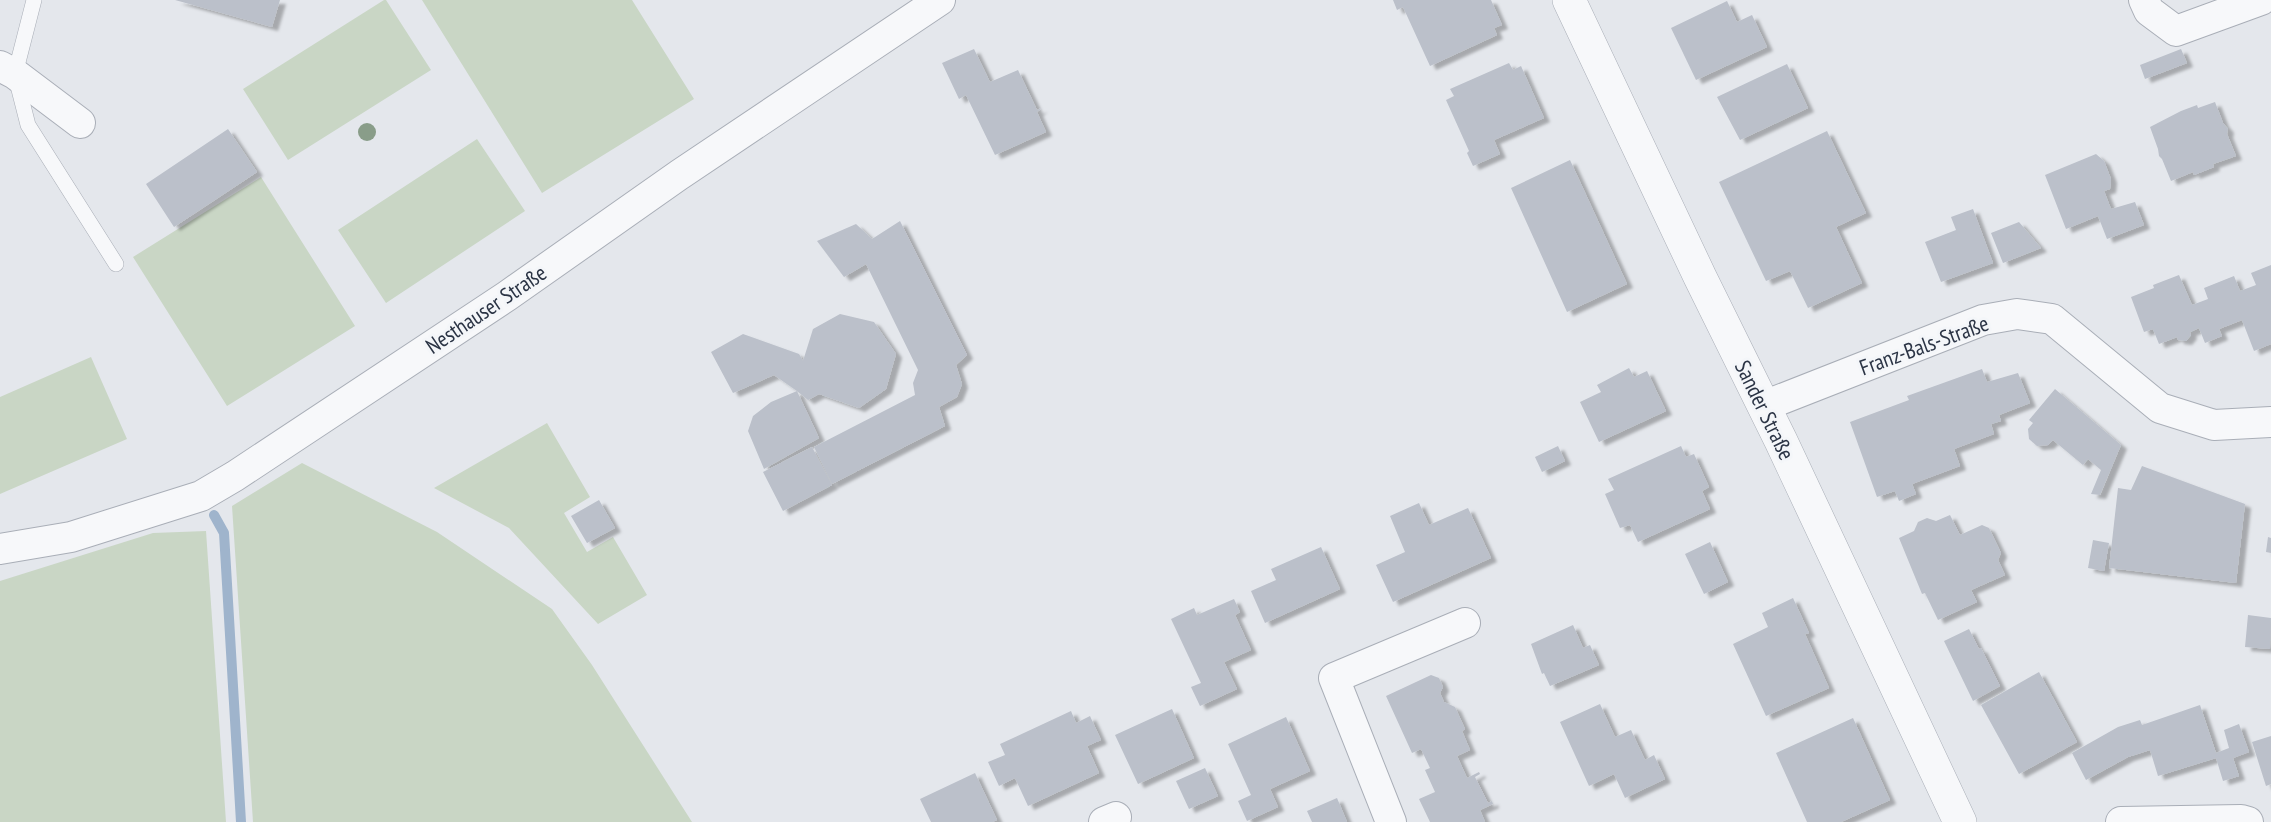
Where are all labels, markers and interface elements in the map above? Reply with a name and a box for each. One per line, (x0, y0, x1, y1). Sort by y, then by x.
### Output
street label: Nesthauser Straße (420, 258, 552, 360)
street label: Franz-Bals-Straße (1856, 309, 1992, 381)
street label: Sander Straße (1729, 356, 1801, 464)

